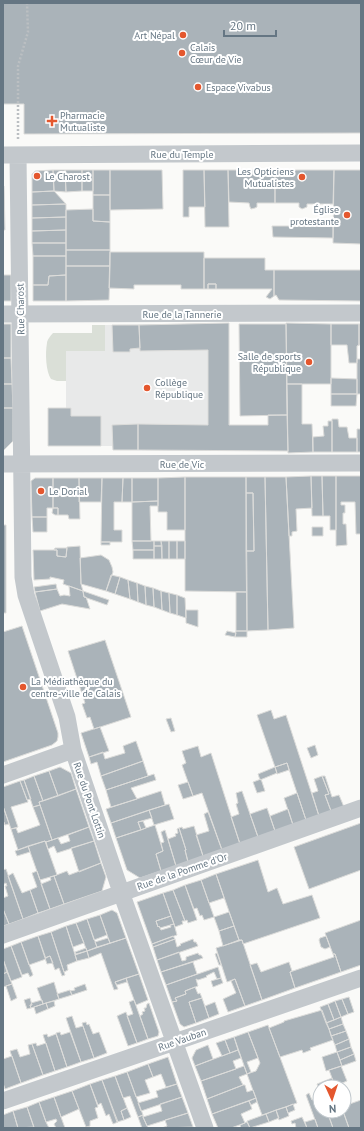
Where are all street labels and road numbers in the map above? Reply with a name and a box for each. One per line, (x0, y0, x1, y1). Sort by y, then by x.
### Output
street label: Rue du Temple (151, 148, 214, 161)
street label: Rue Charost (14, 283, 27, 335)
street label: Rue de la Tannerie (143, 308, 222, 321)
street label: Rue de Vic (160, 458, 205, 471)
street label: Rue du Pont Lottin (70, 760, 109, 840)
street label: Rue de la Pomme d'Or (135, 850, 230, 893)
street label: Rue Vauban (156, 1025, 208, 1054)

